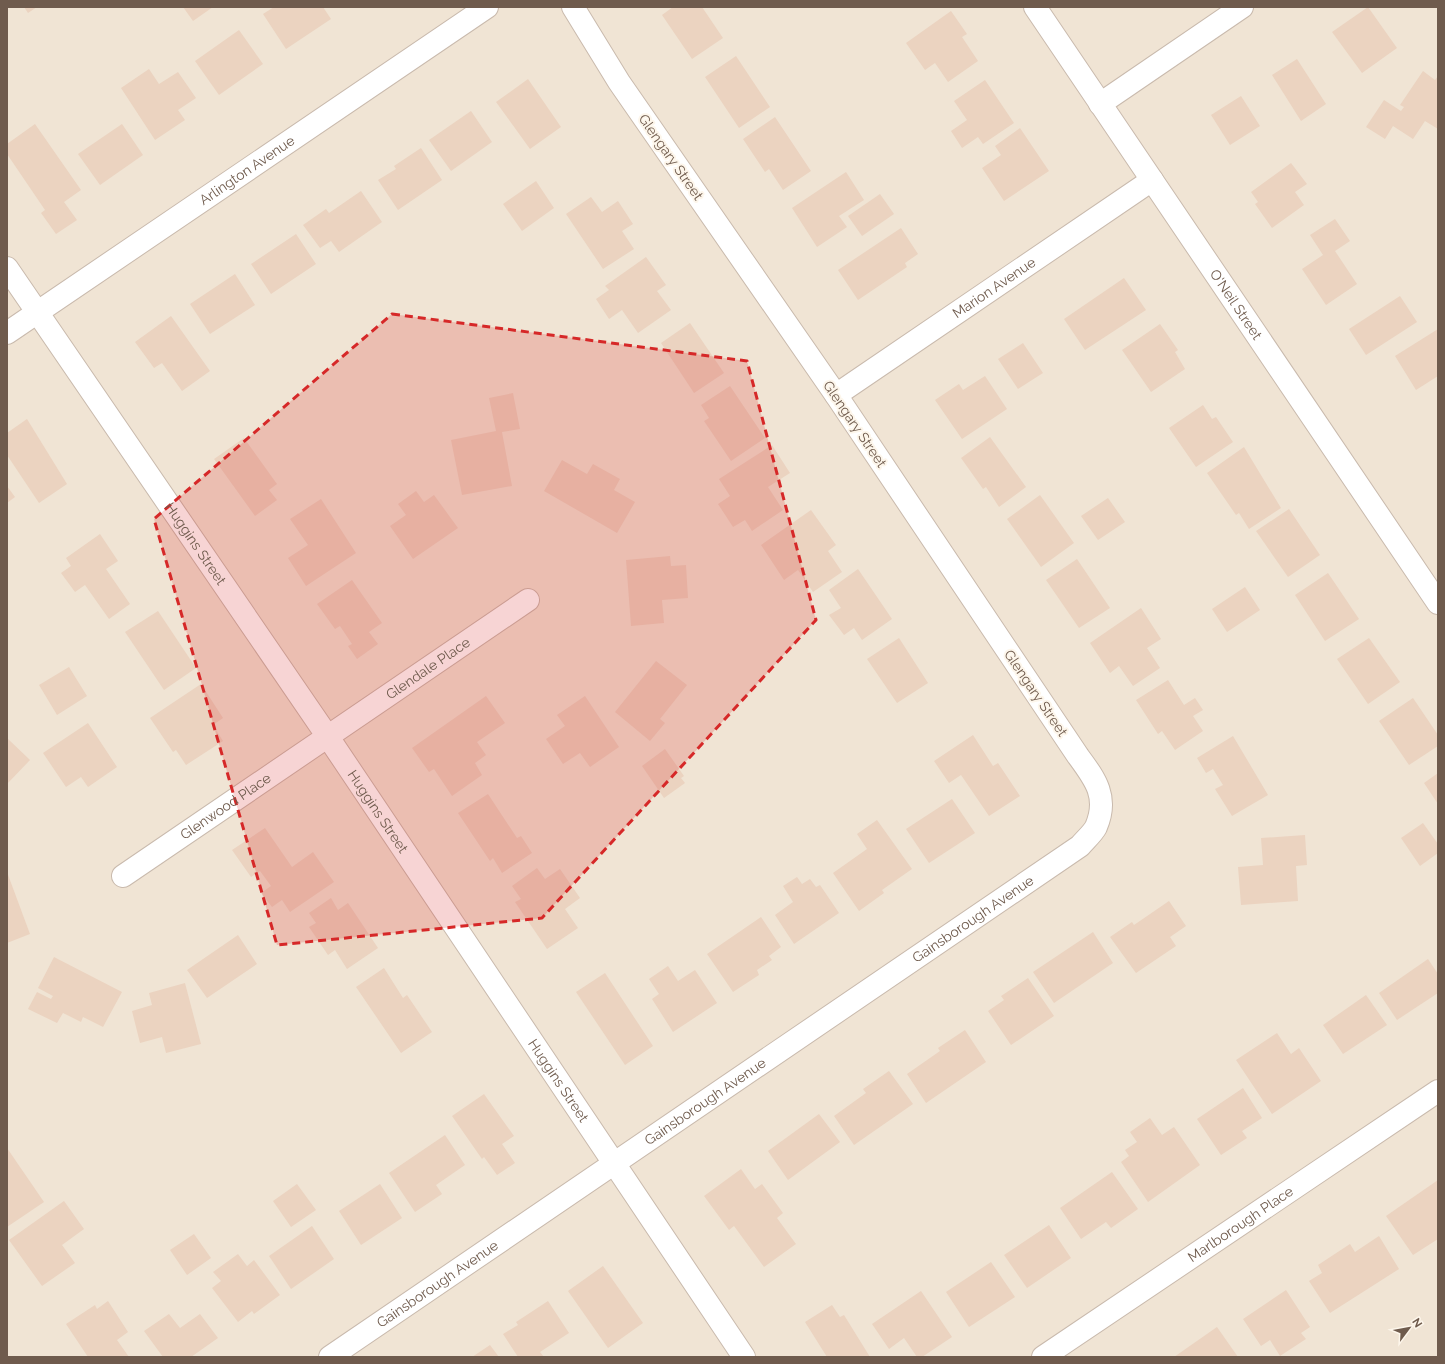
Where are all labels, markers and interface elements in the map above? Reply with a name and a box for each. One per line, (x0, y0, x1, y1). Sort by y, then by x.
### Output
street label: Glengary Street (635, 111, 707, 203)
street label: Arlington Avenue (196, 132, 298, 208)
street label: Marion Avenue (949, 254, 1038, 321)
street label: O'Neil Street (1207, 266, 1266, 343)
street label: Glengary Street (820, 378, 890, 471)
street label: Huggins Street (162, 499, 230, 588)
street label: Glendale Place (383, 634, 473, 702)
street label: Glengary Street (1001, 647, 1071, 740)
street label: Huggins Street (344, 767, 412, 856)
street label: Glenwood Place (177, 770, 274, 843)
street label: Gainsborough Avenue (909, 872, 1037, 966)
street label: Huggins Street (525, 1036, 592, 1125)
street label: Gainsborough Avenue (642, 1054, 769, 1148)
street label: Marlborough Place (1185, 1183, 1296, 1265)
street label: Gainsborough Avenue (374, 1237, 501, 1331)
north arrow (1389, 1308, 1429, 1348)
text: N (1409, 1316, 1425, 1330)

